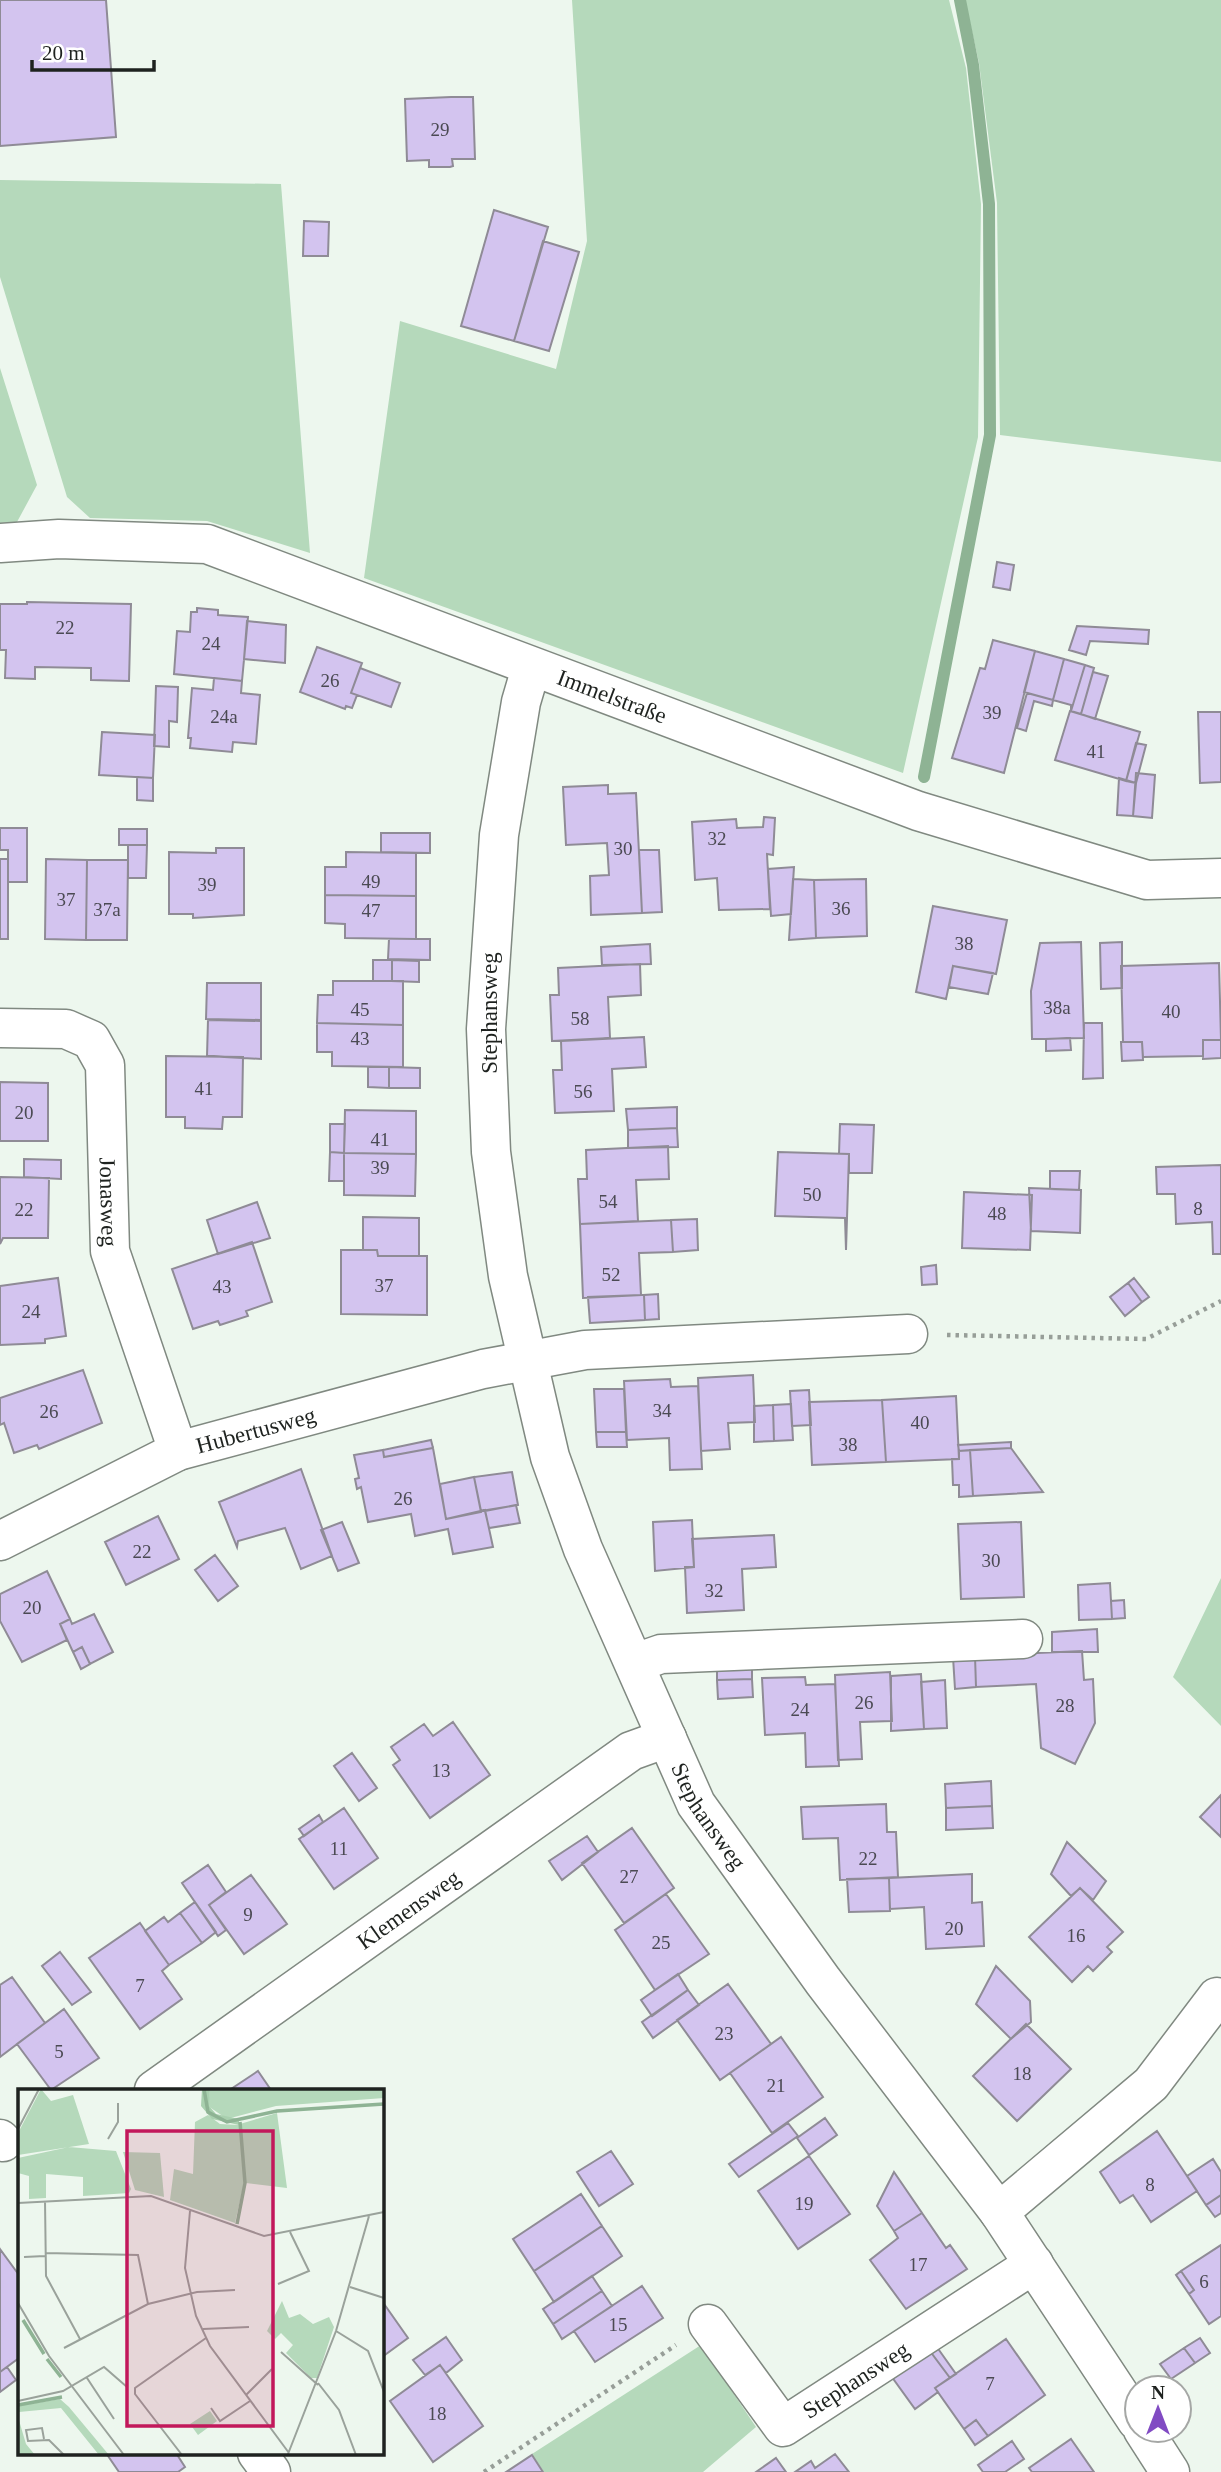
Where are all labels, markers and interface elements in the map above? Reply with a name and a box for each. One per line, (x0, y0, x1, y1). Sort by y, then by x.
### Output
scale bar (32, 28, 154, 72)
text: 20 m (42, 41, 85, 65)
house number: 29 (431, 119, 450, 140)
house number: 22 (56, 617, 75, 638)
house number: 24 (202, 633, 221, 654)
street label: Immelstraße (554, 665, 670, 729)
house number: 26 (321, 670, 340, 691)
house number: 39 (983, 702, 1002, 723)
house number: 24a (210, 706, 238, 727)
house number: 41 (1087, 741, 1106, 762)
house number: 32 (708, 828, 727, 849)
house number: 30 (614, 838, 633, 859)
house number: 49 (362, 871, 381, 892)
house number: 39 (198, 874, 217, 895)
house number: 37 (57, 889, 76, 910)
house number: 36 (832, 898, 851, 919)
house number: 37a (93, 899, 121, 920)
house number: 47 (362, 900, 381, 921)
house number: 38 (955, 933, 974, 954)
street label: Stephansweg (477, 952, 502, 1074)
house number: 38a (1043, 997, 1071, 1018)
house number: 45 (351, 999, 370, 1020)
house number: 40 (1162, 1001, 1181, 1022)
house number: 58 (571, 1008, 590, 1029)
house number: 43 (351, 1028, 370, 1049)
house number: 41 (195, 1078, 214, 1099)
house number: 56 (574, 1081, 593, 1102)
house number: 20 (15, 1102, 34, 1123)
house number: 41 (371, 1129, 390, 1150)
street label: Jonasweg (94, 1157, 122, 1248)
house number: 39 (371, 1157, 390, 1178)
house number: 50 (803, 1184, 822, 1205)
house number: 54 (599, 1191, 618, 1212)
house number: 8 (1193, 1198, 1203, 1219)
house number: 22 (15, 1199, 34, 1220)
house number: 48 (988, 1203, 1007, 1224)
house number: 52 (602, 1264, 621, 1285)
house number: 37 (375, 1275, 394, 1296)
house number: 43 (213, 1276, 232, 1297)
house number: 24 (22, 1301, 41, 1322)
house number: 34 (653, 1400, 672, 1421)
house number: 26 (40, 1401, 59, 1422)
street label: Hubertusweg (193, 1402, 319, 1459)
house number: 40 (911, 1412, 930, 1433)
house number: 38 (839, 1434, 858, 1455)
house number: 26 (394, 1488, 413, 1509)
house number: 22 (133, 1541, 152, 1562)
house number: 30 (982, 1550, 1001, 1571)
house number: 32 (705, 1580, 724, 1601)
house number: 20 (23, 1597, 42, 1618)
house number: 26 (855, 1692, 874, 1713)
house number: 28 (1056, 1695, 1075, 1716)
house number: 24 (791, 1699, 810, 1720)
street label: Stephansweg (666, 1759, 751, 1875)
house number: 13 (432, 1760, 451, 1781)
house number: 11 (330, 1838, 348, 1859)
house number: 22 (859, 1848, 878, 1869)
street label: Klemensweg (352, 1864, 465, 1955)
house number: 27 (620, 1866, 639, 1887)
house number: 9 (243, 1904, 253, 1925)
house number: 20 (945, 1918, 964, 1939)
house number: 16 (1067, 1925, 1086, 1946)
house number: 25 (652, 1932, 671, 1953)
house number: 7 (135, 1975, 145, 1996)
house number: 23 (715, 2023, 734, 2044)
house number: 5 (54, 2041, 64, 2062)
house number: 18 (1013, 2063, 1032, 2084)
house number: 21 (767, 2075, 786, 2096)
inset map (18, 2089, 383, 2454)
house number: 8 (1145, 2174, 1155, 2195)
house number: 19 (795, 2193, 814, 2214)
house number: 17 (909, 2254, 928, 2275)
house number: 6 (1199, 2271, 1209, 2292)
house number: 15 (609, 2314, 628, 2335)
street label: Stephansweg (798, 2336, 914, 2424)
house number: 7 (985, 2373, 995, 2394)
north arrow (1123, 2374, 1193, 2444)
text: N (1151, 2382, 1165, 2403)
house number: 18 (428, 2403, 447, 2424)

